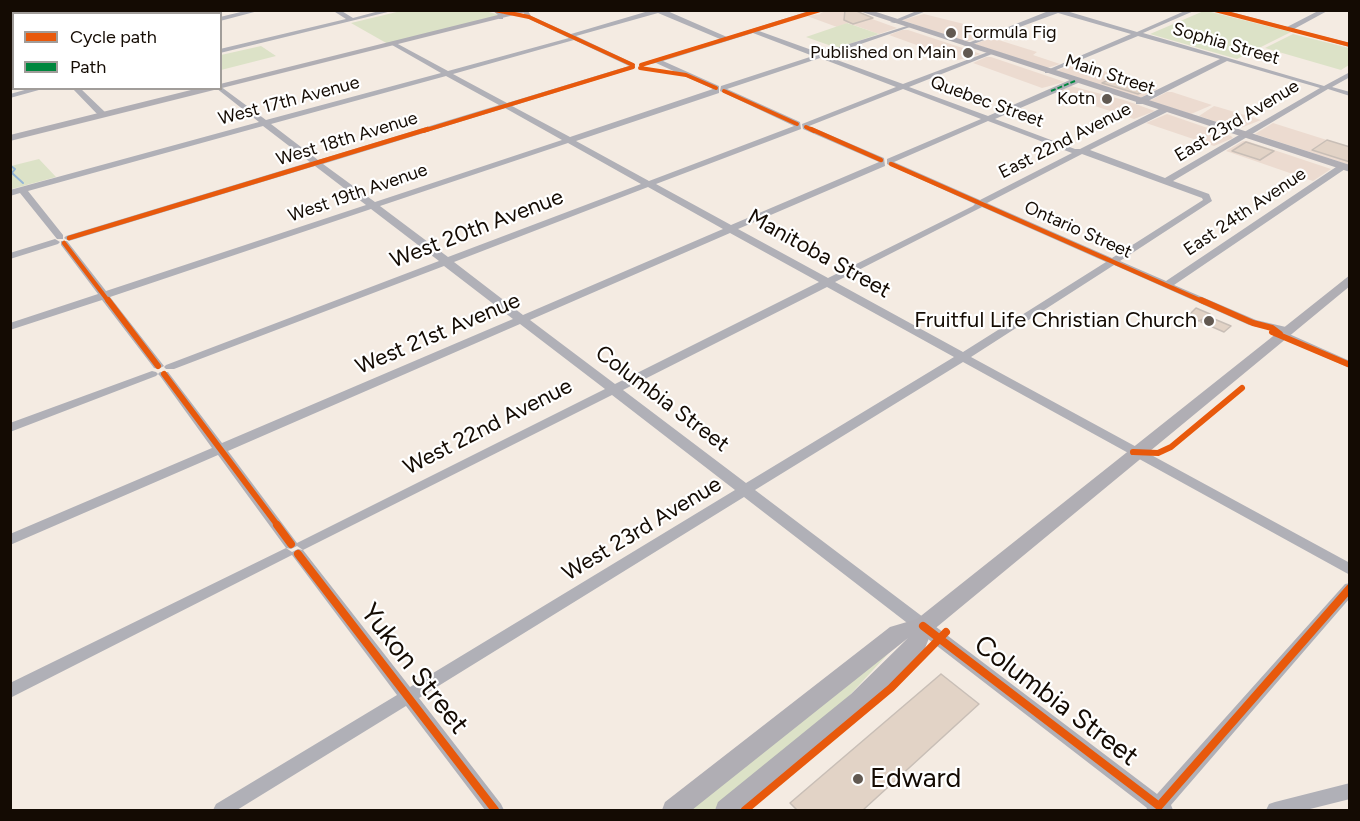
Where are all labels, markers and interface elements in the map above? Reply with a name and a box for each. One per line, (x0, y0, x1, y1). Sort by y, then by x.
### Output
legend (12, 12, 222, 90)
street label: Sophia Street (1170, 18, 1282, 70)
place label: Formula Fig (963, 22, 1057, 44)
text: Cycle path (70, 26, 157, 48)
marker: Formula Fig (944, 26, 958, 40)
place label: Published on Main (810, 42, 956, 64)
marker: Published on Main (961, 46, 975, 60)
street label: Main Street (1062, 50, 1158, 100)
text: Path (70, 56, 106, 78)
street label: West 17th Avenue (216, 72, 362, 130)
street label: Quebec Street (927, 72, 1047, 132)
street label: East 23rd Avenue (1171, 75, 1303, 167)
place label: Kotn (1057, 88, 1095, 110)
marker: Kotn (1100, 92, 1114, 106)
street label: East 22nd Avenue (995, 98, 1135, 184)
street label: West 18th Avenue (274, 107, 420, 171)
street label: West 19th Avenue (286, 159, 430, 227)
street label: East 24th Avenue (1180, 163, 1310, 261)
street label: West 20th Avenue (387, 184, 567, 274)
street label: Ontario Street (1021, 197, 1135, 263)
street label: Manitoba Street (743, 204, 895, 304)
street label: West 21st Avenue (352, 287, 524, 381)
place label: Fruitful Life Christian Church (914, 308, 1197, 334)
marker: Fruitful Life Christian Church (1202, 314, 1216, 328)
street label: Columbia Street (590, 340, 734, 458)
street label: West 22nd Avenue (399, 373, 577, 481)
street label: West 23rd Avenue (558, 471, 726, 587)
street label: Yukon Street (353, 597, 475, 741)
street label: Columbia Street (967, 629, 1145, 773)
place label: Edward (870, 763, 961, 795)
marker: Edward (851, 772, 865, 786)

